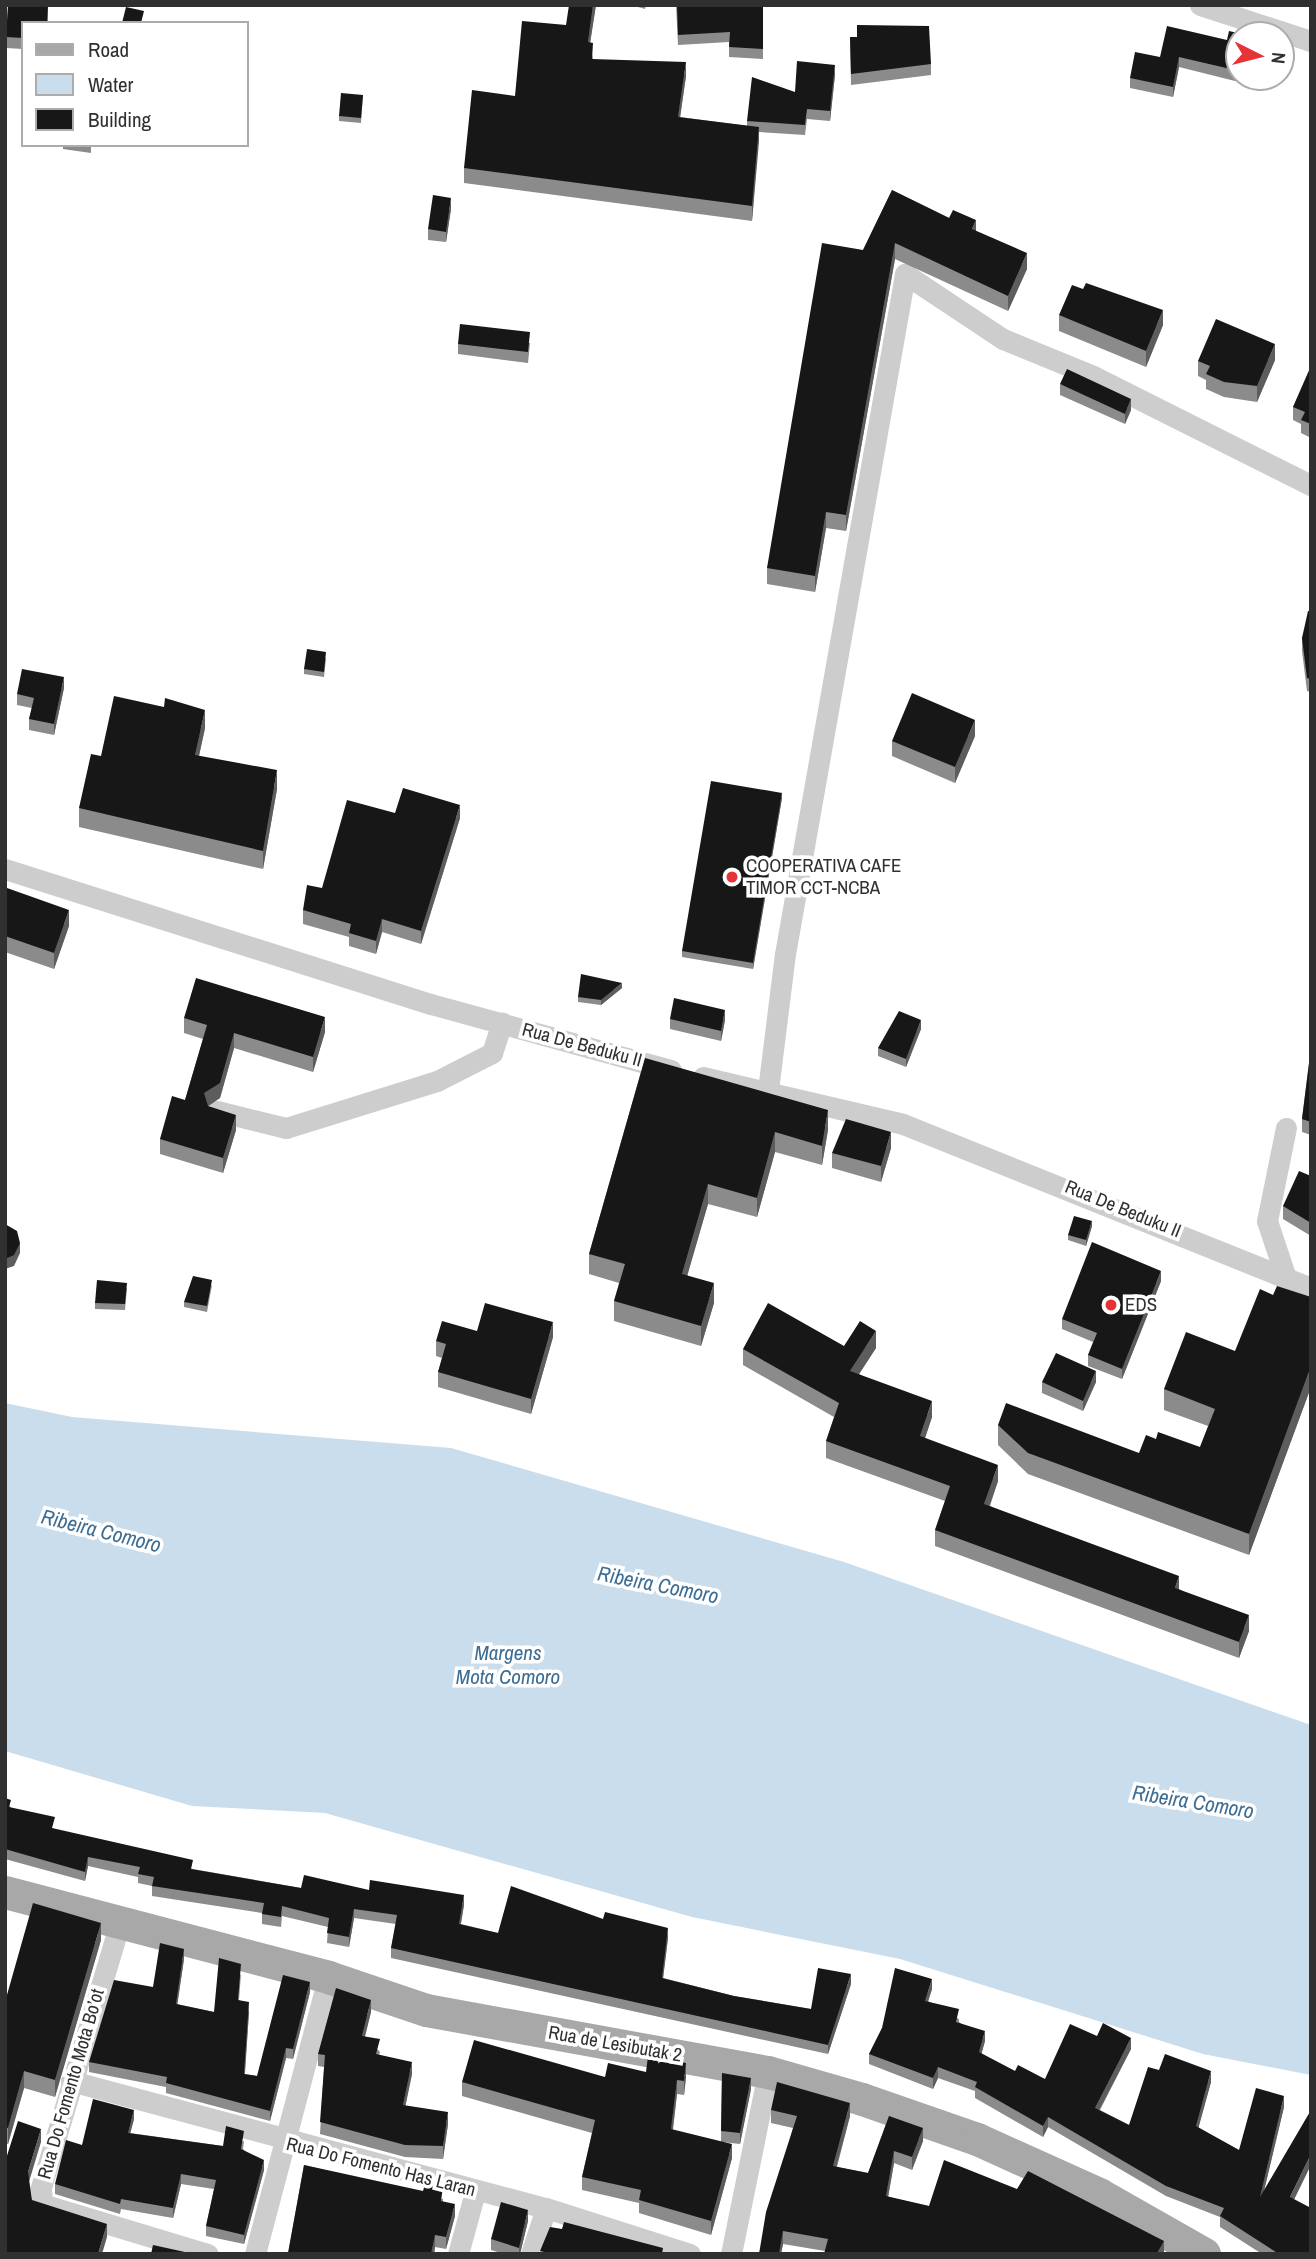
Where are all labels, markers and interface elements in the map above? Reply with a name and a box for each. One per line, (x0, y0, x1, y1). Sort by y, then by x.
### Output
legend (21, 21, 248, 147)
north arrow (1225, 21, 1295, 91)
text: Road (88, 35, 129, 64)
text: N (1265, 51, 1292, 65)
text: Water (88, 70, 133, 99)
text: Building (88, 105, 151, 134)
place label: COOPERATIVA CAFE TIMOR CCT-NCBA (746, 855, 902, 899)
marker: COOPERATIVA CAFE TIMOR CCT-NCBA (724, 869, 740, 885)
street label: Rua De Beduku II (520, 1018, 644, 1072)
street label: Rua De Beduku II (1062, 1175, 1184, 1243)
place label: EDS (1125, 1294, 1157, 1316)
marker: EDS (1103, 1297, 1119, 1313)
water label: Ribeira Comoro (39, 1504, 163, 1558)
water label: Ribeira Comoro (595, 1561, 721, 1609)
water label: Margens Mota Comoro (456, 1640, 560, 1690)
water label: Ribeira Comoro (1131, 1780, 1255, 1824)
street label: Rua Do Fomento Mota Bo’ot (33, 1986, 109, 2182)
street label: Rua de Lesibutak 2 (546, 2021, 684, 2067)
street label: Rua Do Fomento Has Laran (284, 2132, 478, 2202)

